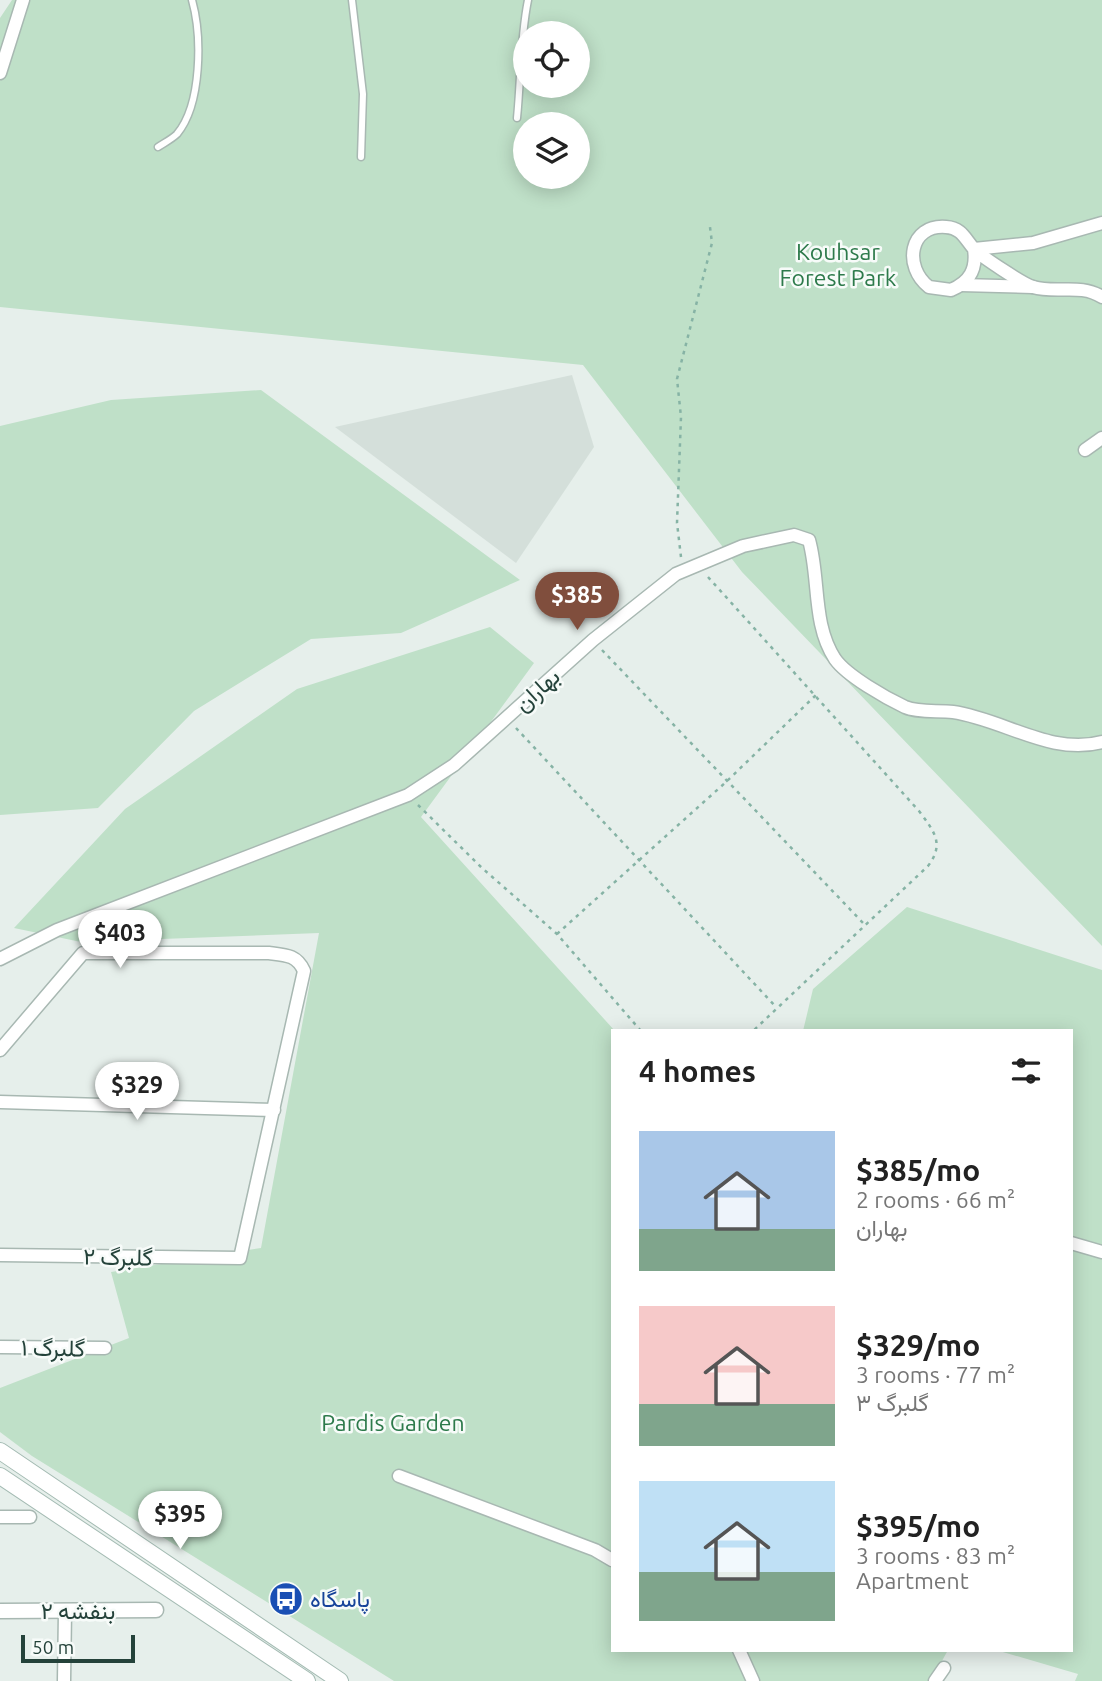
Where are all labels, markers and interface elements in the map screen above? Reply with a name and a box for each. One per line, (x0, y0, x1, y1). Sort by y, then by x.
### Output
map controls (513, 21, 590, 189)
button: locate (513, 21, 590, 98)
button: layers (513, 112, 590, 189)
park label: Kouhsar Forest Park (780, 239, 897, 290)
pin: $385 (536, 572, 618, 632)
text: $385 (551, 582, 603, 607)
street label: بهاران (509, 663, 566, 718)
pin: $403 (79, 911, 161, 970)
text: $403 (94, 920, 146, 945)
icon: filters (1007, 1052, 1045, 1090)
text: 4 homes (639, 1054, 756, 1088)
pin: $329 (96, 1062, 178, 1122)
text: $329 (111, 1072, 163, 1097)
text: $385/mo (856, 1153, 980, 1187)
icon: home (695, 1159, 779, 1243)
text: 2 rooms · 66 m² (856, 1187, 1015, 1212)
text: بهاران (856, 1215, 907, 1240)
street label: گلبرگ ۲ (83, 1243, 153, 1273)
text: $329/mo (856, 1328, 980, 1362)
street label: گلبرگ ۱ (21, 1334, 85, 1364)
icon: home (695, 1334, 779, 1418)
text: 3 rooms · 77 m² (856, 1362, 1015, 1387)
text: گلبرگ ۳ (856, 1390, 929, 1415)
park label: Pardis Garden (321, 1410, 465, 1435)
pin: $395 (139, 1492, 221, 1551)
text: $395 (154, 1501, 206, 1526)
icon: home (695, 1509, 779, 1593)
text: $395/mo (856, 1509, 980, 1543)
text: 3 rooms · 83 m² (856, 1543, 1015, 1568)
text: Apartment (856, 1568, 969, 1593)
bus stop icon: پاسگاه (267, 1580, 305, 1618)
place label: پاسگاه (310, 1586, 370, 1615)
street label: بنفشه ۲ (41, 1598, 115, 1624)
scale bar (21, 1632, 135, 1664)
text: 50 m (32, 1636, 74, 1658)

